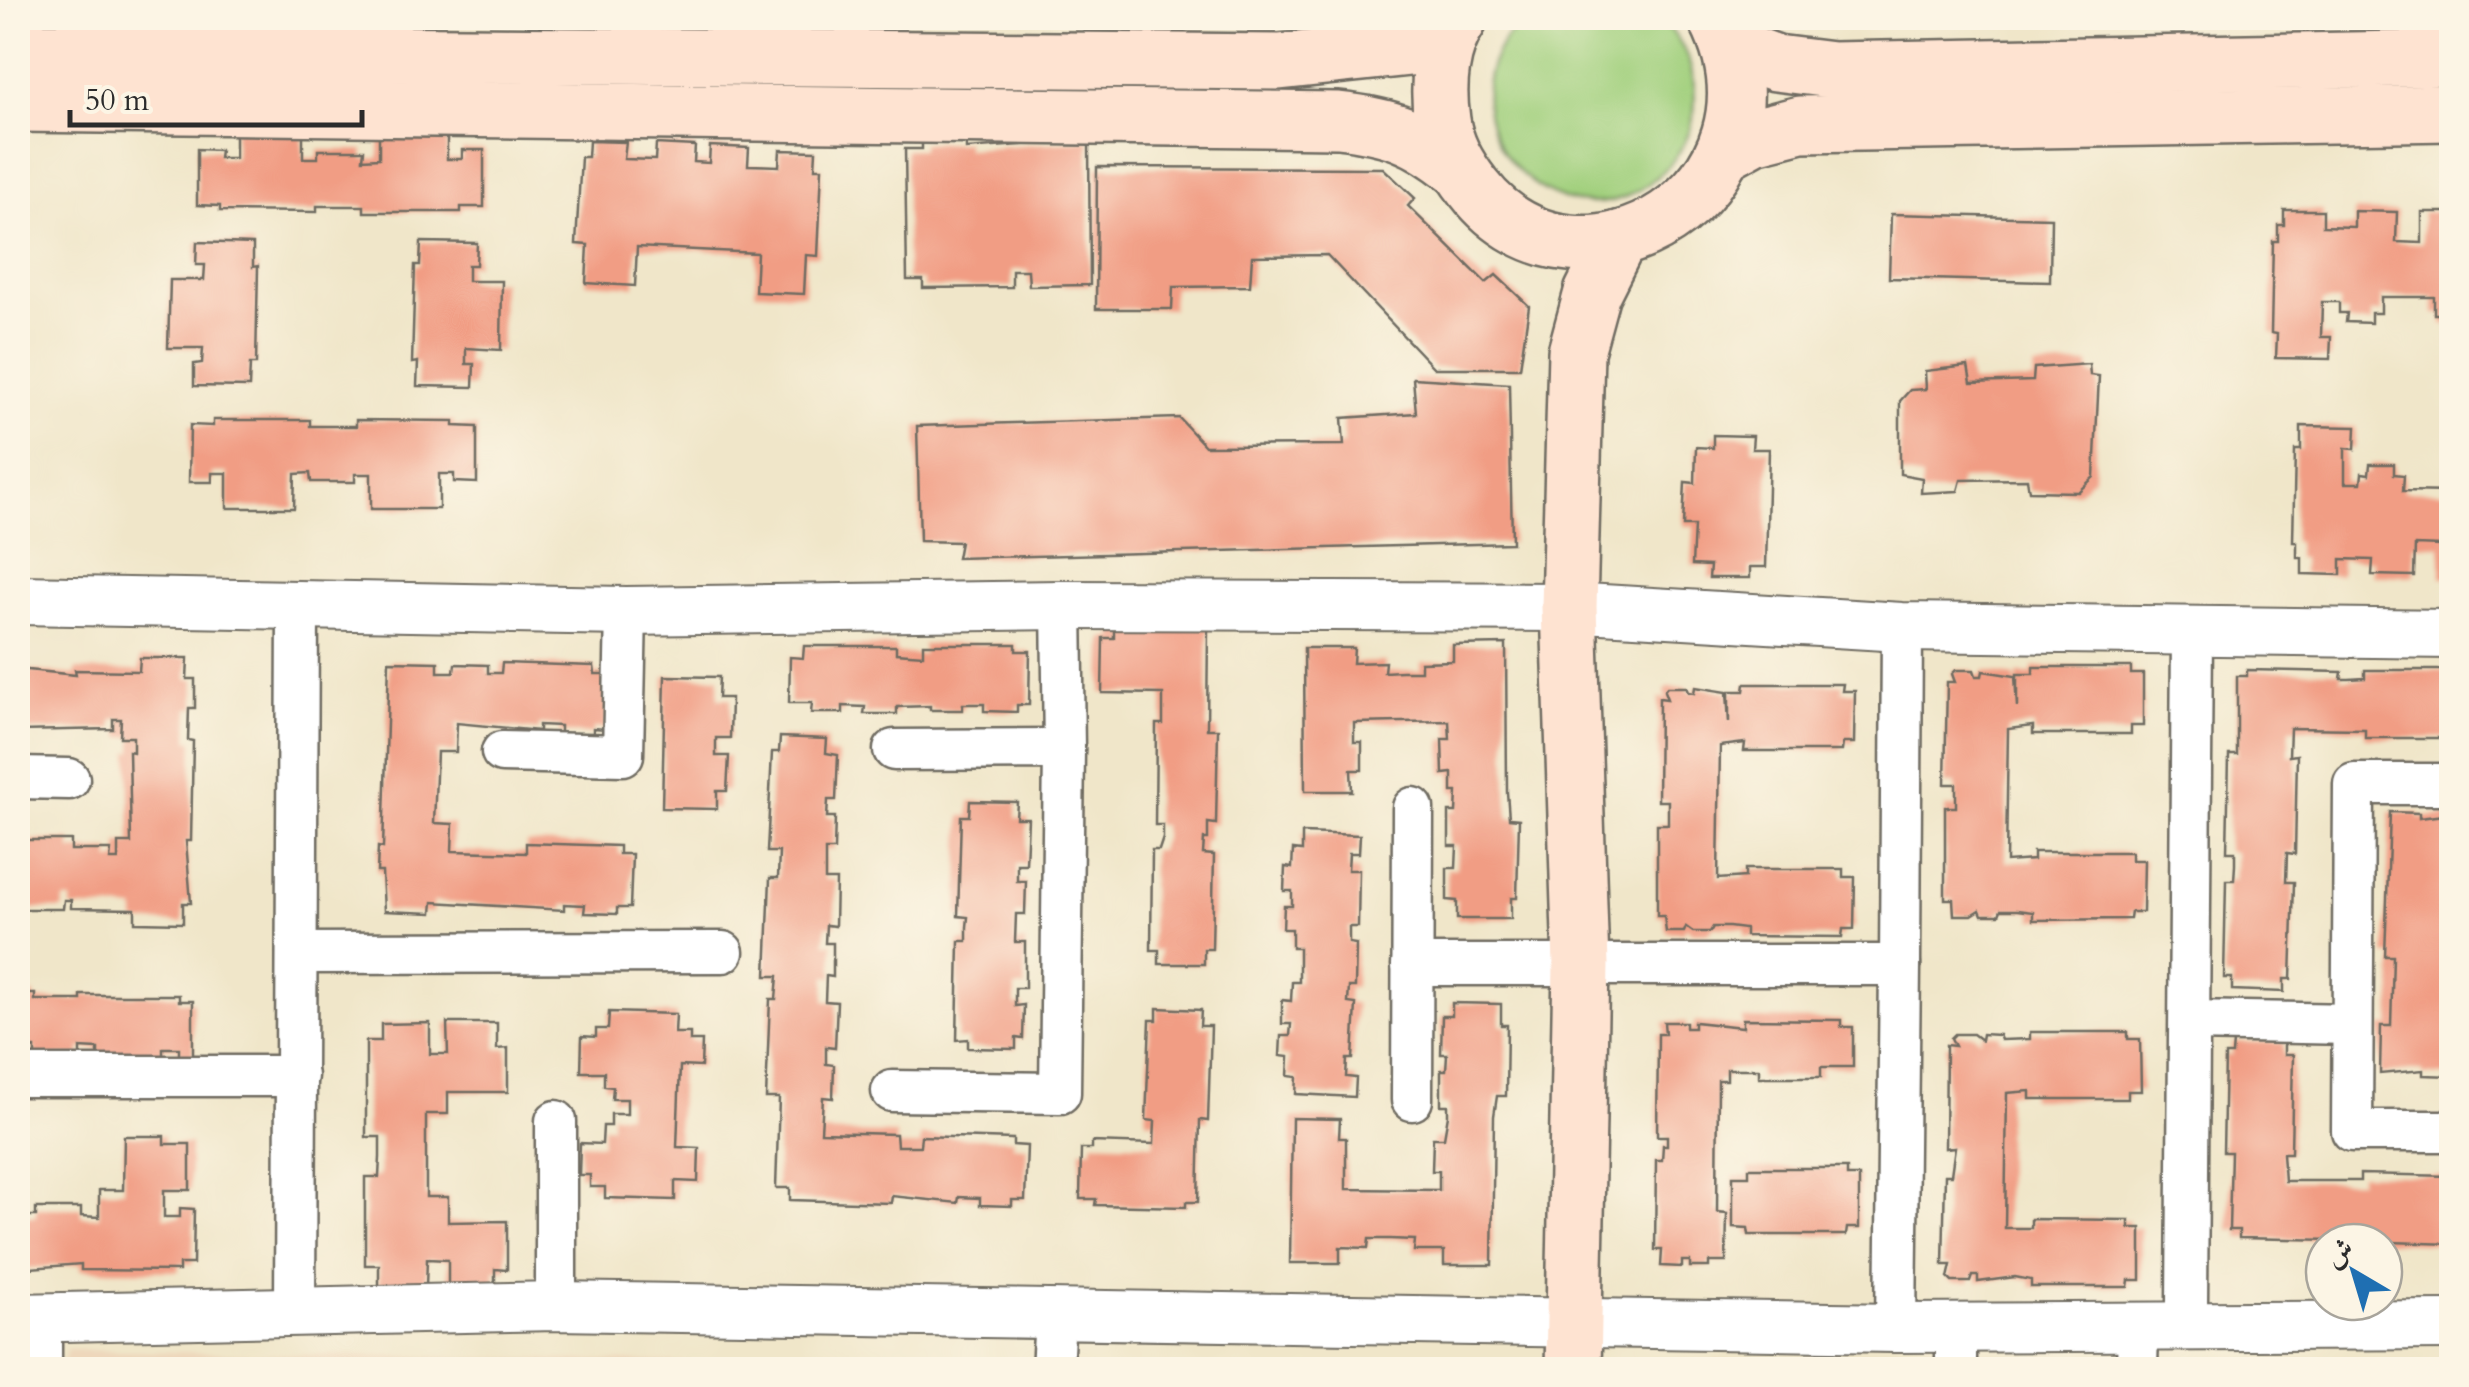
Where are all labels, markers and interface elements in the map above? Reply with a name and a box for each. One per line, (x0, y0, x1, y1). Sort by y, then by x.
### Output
scale bar (70, 65, 362, 127)
text: 50 m (85, 80, 150, 121)
north arrow (2304, 1222, 2404, 1322)
text: ش (2317, 1230, 2362, 1277)

